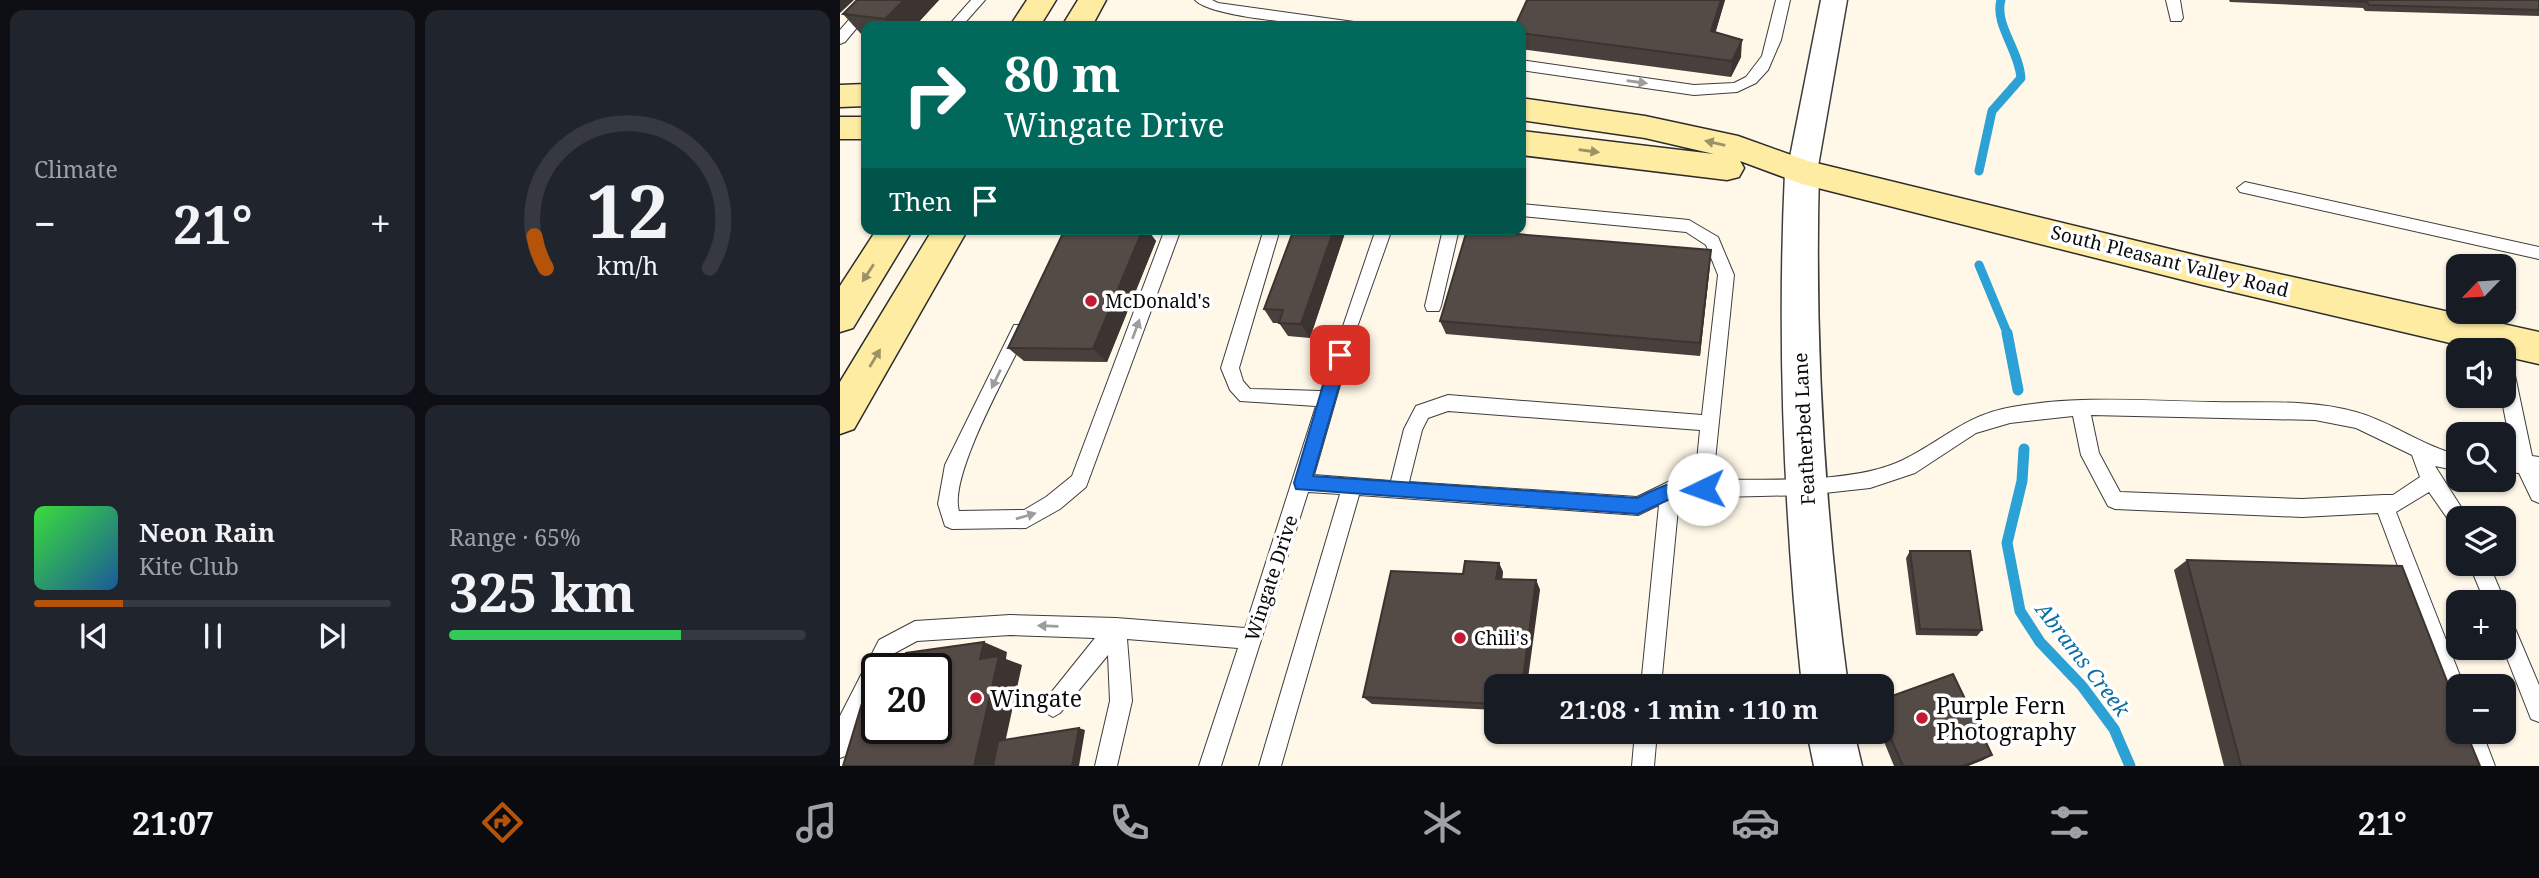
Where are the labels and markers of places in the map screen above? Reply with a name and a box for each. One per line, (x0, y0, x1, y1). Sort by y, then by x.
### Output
place label: McDonald's (1105, 288, 1210, 314)
marker: McDonald's (1083, 293, 1099, 309)
pin (1310, 325, 1370, 385)
place label: Chili's (1474, 625, 1529, 651)
marker: Chili's (1452, 630, 1468, 646)
place label: Wingate (990, 682, 1082, 714)
place label: Purple Fern Photography (1936, 689, 2076, 747)
marker: Wingate (968, 690, 984, 706)
marker: Purple Fern Photography (1914, 710, 1930, 726)

